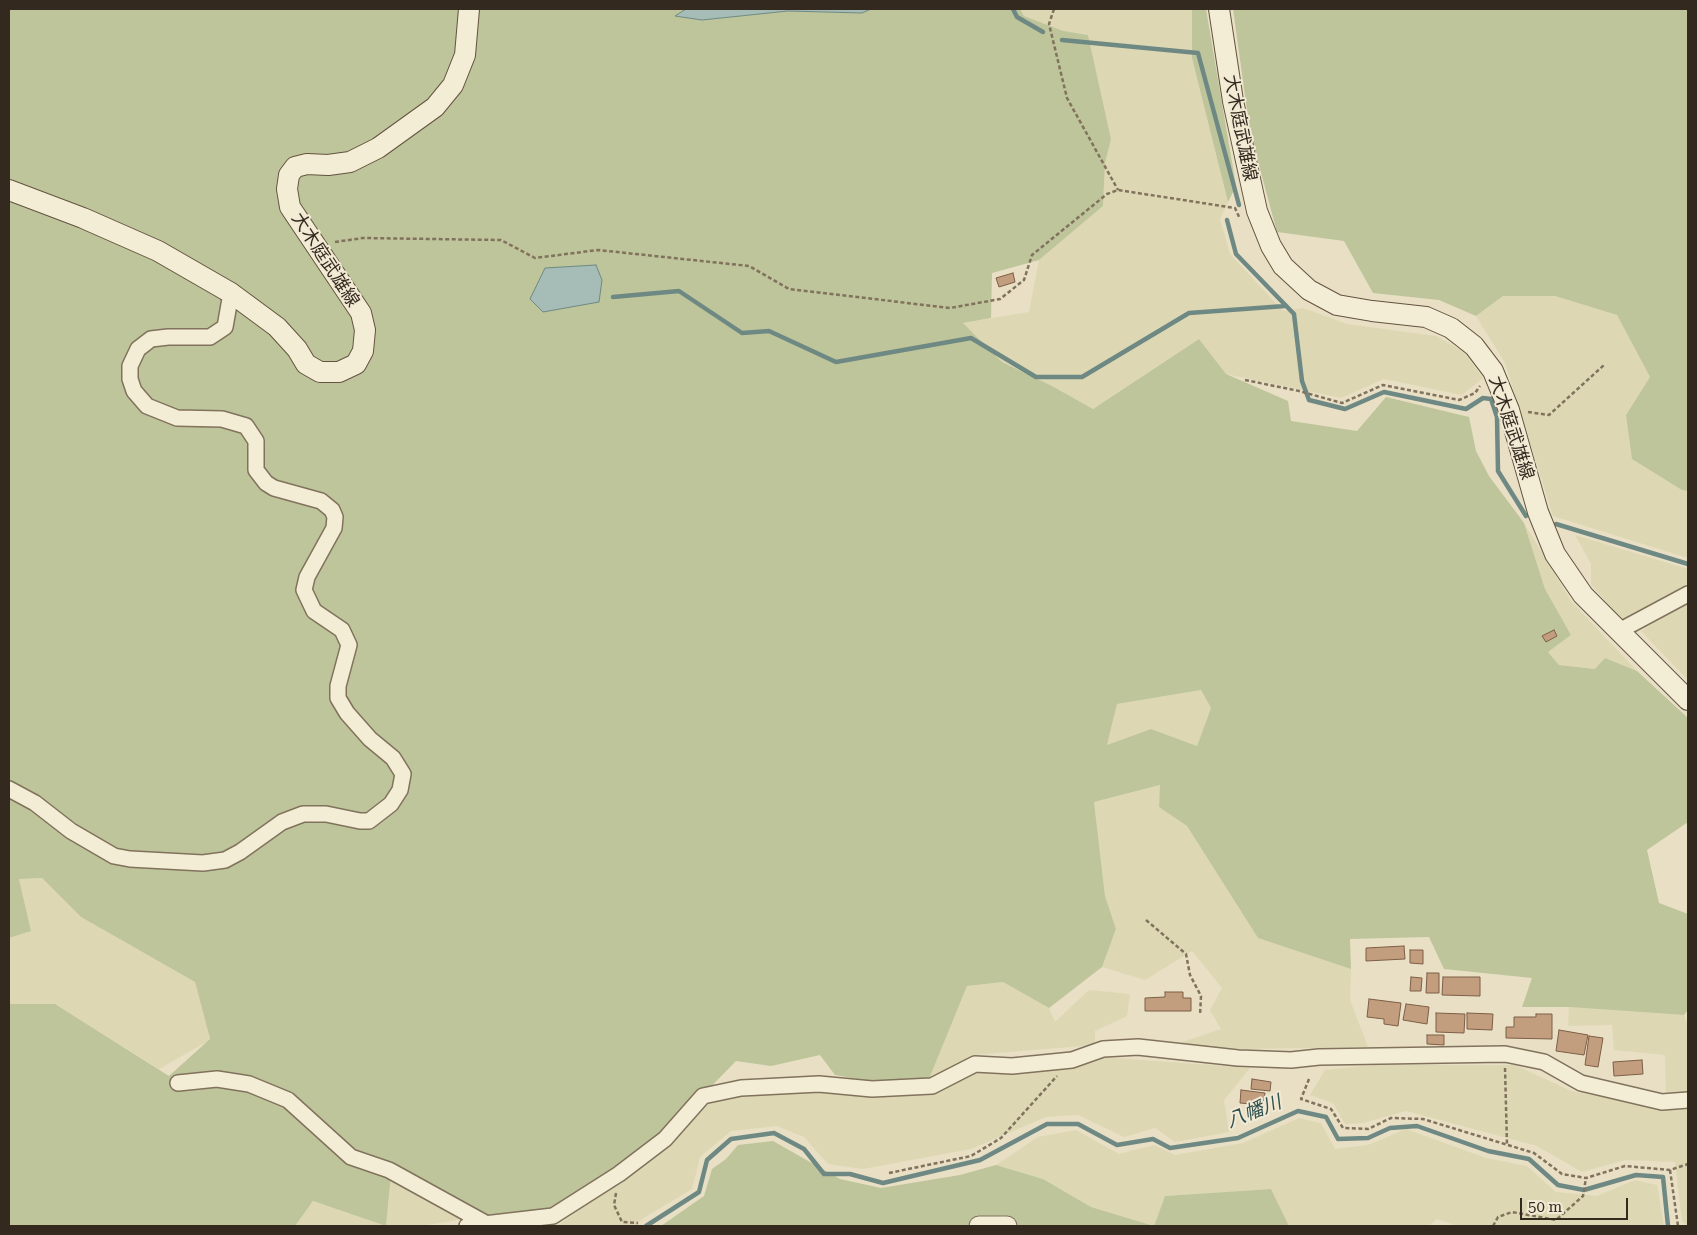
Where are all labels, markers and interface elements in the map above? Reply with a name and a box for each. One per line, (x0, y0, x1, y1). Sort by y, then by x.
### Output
street label: 大木庭武雄線 (1219, 73, 1261, 183)
street label: 大木庭武雄線 (287, 209, 363, 311)
street label: 大木庭武雄線 (1484, 373, 1538, 483)
water label: 八幡川 (1223, 1091, 1285, 1133)
scale bar (1522, 1188, 1630, 1220)
text: 50 m (1528, 1198, 1562, 1216)

